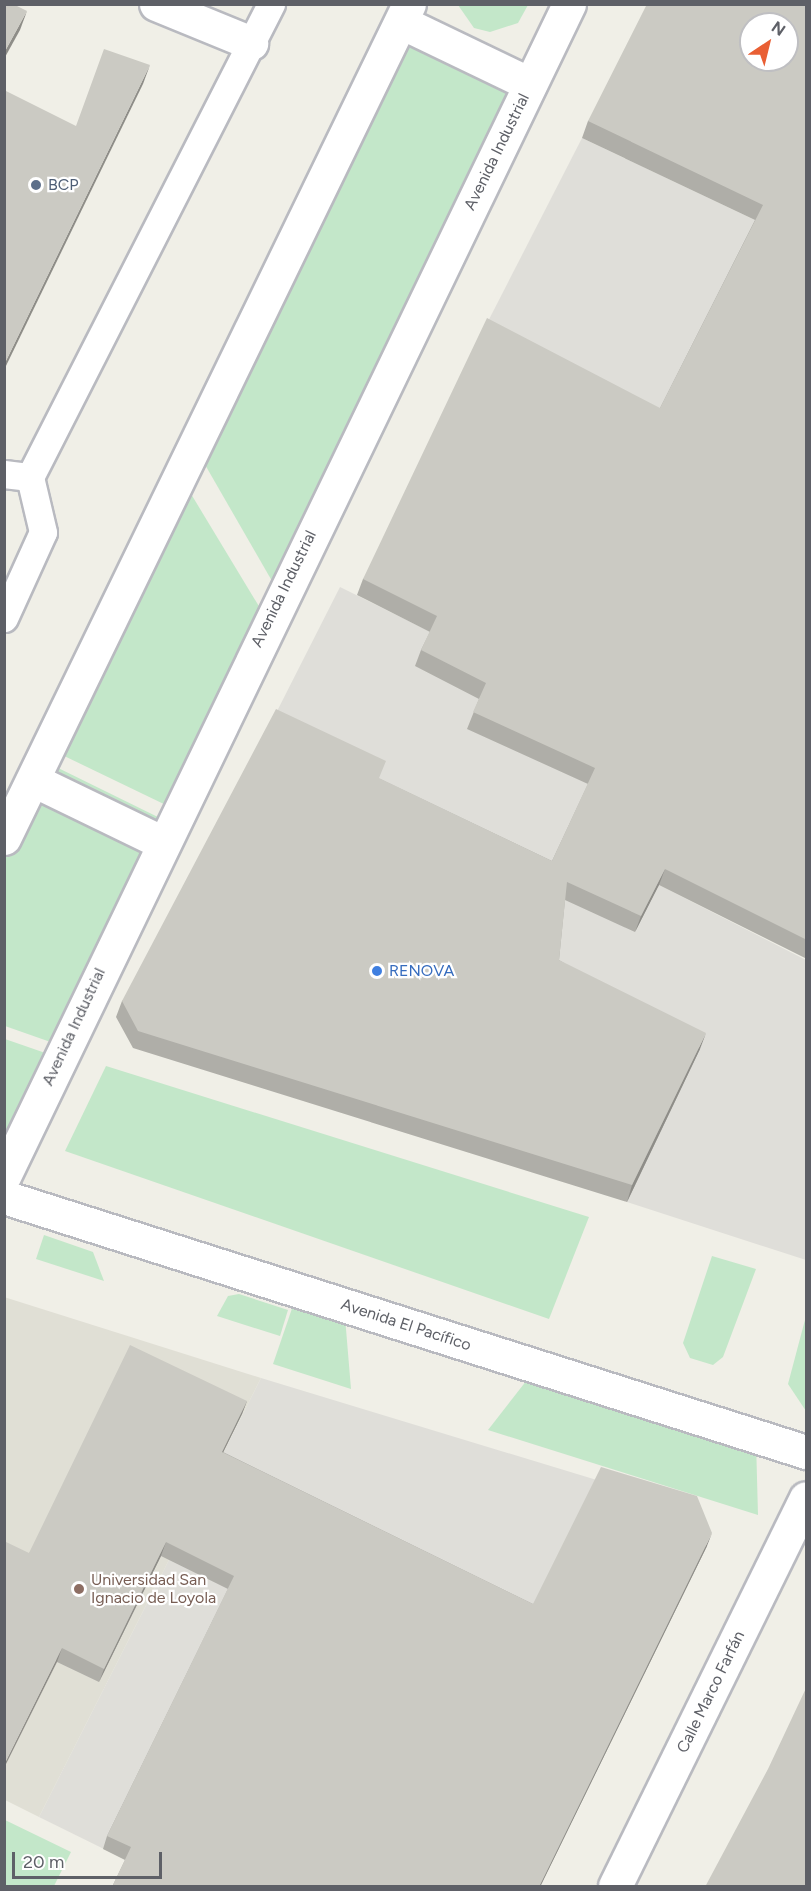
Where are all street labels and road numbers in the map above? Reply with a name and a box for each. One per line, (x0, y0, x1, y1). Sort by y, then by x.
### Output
street label: Avenida Industrial (460, 90, 534, 214)
street label: Avenida Industrial (247, 527, 321, 651)
street label: Avenida Industrial (38, 965, 110, 1089)
street label: Avenida El Pacífico (338, 1295, 474, 1355)
street label: Calle Marco Farfán (673, 1628, 749, 1756)

